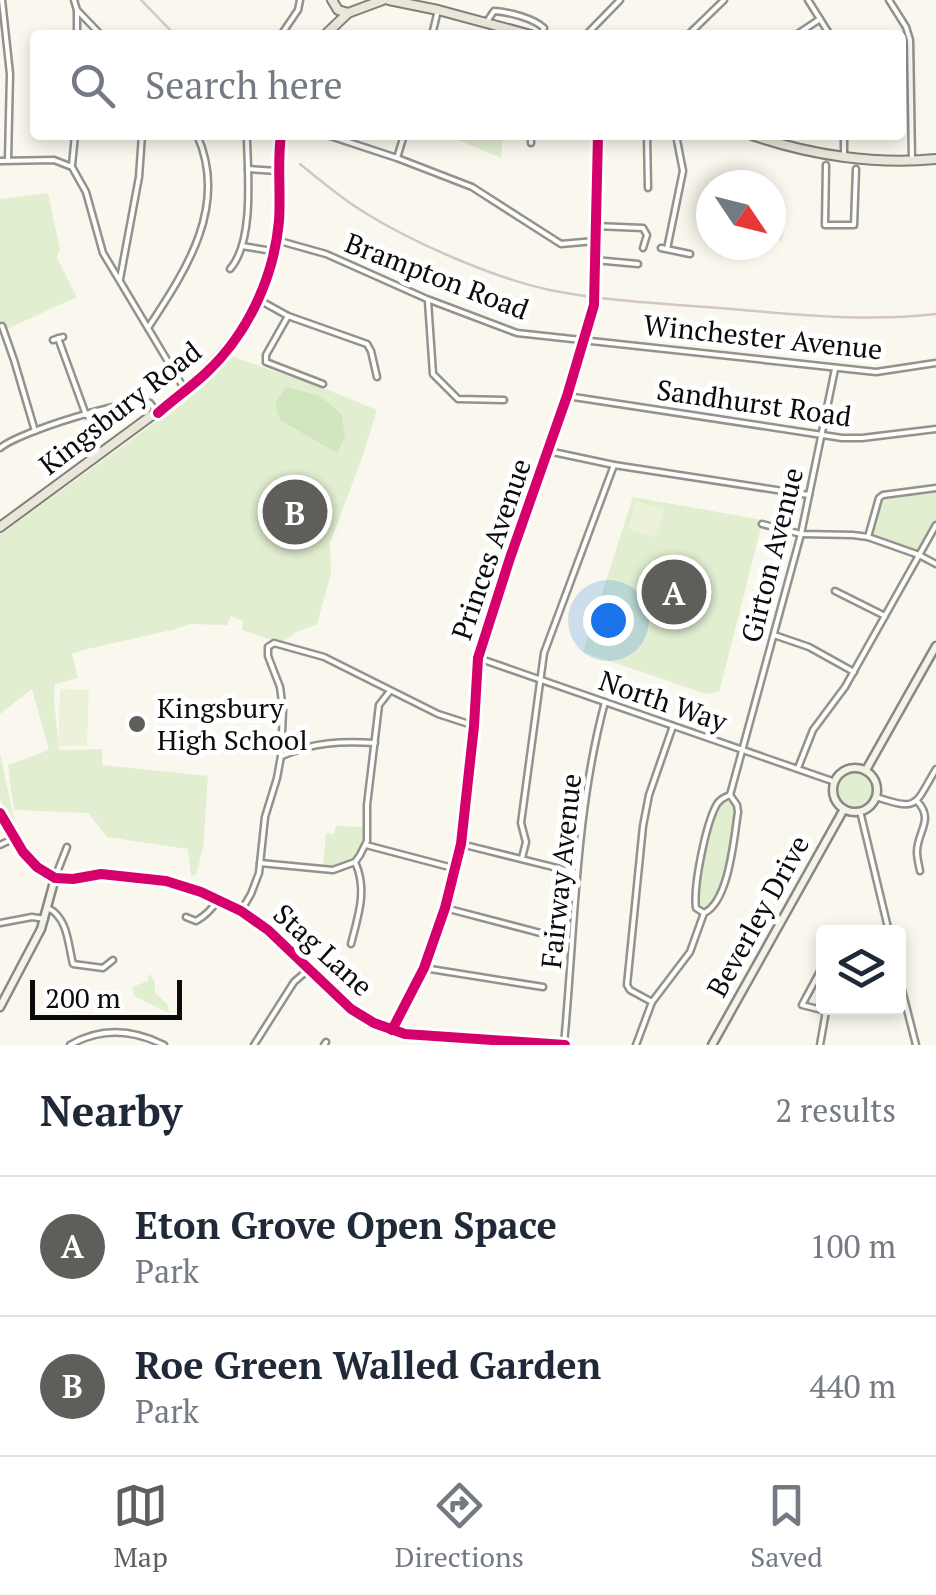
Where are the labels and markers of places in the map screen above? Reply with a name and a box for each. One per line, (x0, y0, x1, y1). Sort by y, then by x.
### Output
pin: B (262, 474, 328, 550)
pin: A (642, 554, 706, 630)
place label: Kingsbury High School (157, 689, 308, 758)
marker: Kingsbury High School (126, 713, 148, 735)

